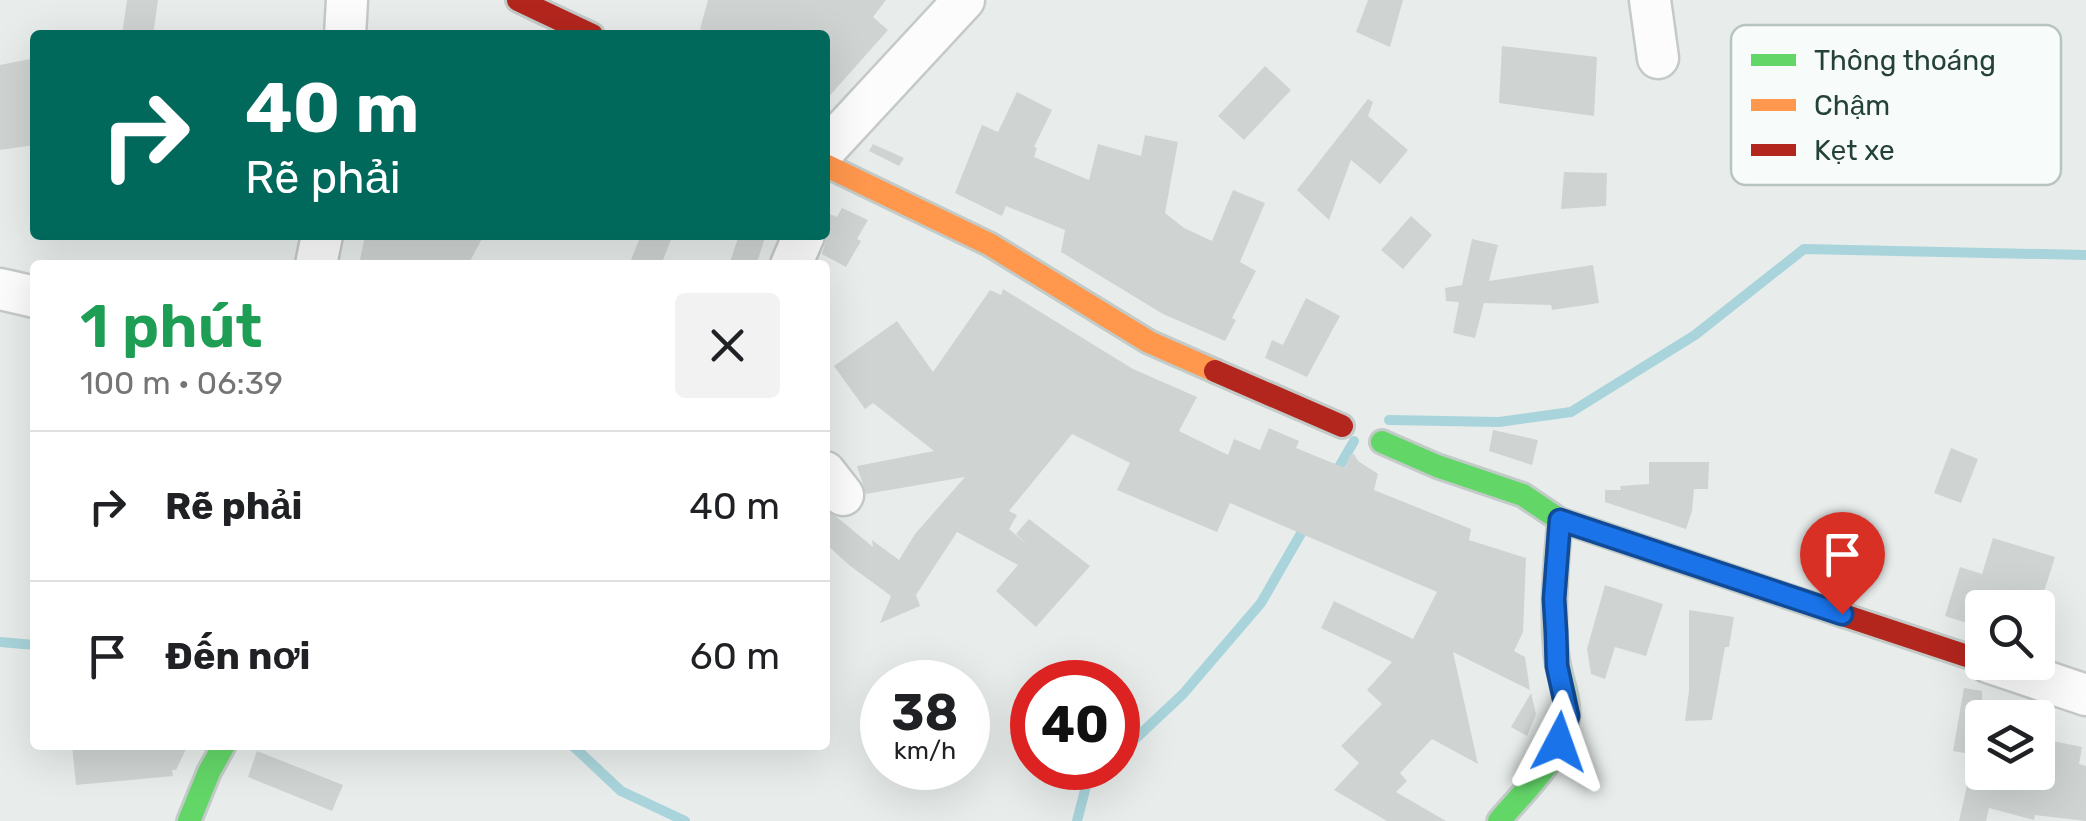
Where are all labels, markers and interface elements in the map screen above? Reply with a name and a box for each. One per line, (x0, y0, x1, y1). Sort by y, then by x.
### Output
legend (1731, 25, 2061, 185)
text: Thông thoáng (1814, 44, 1996, 77)
text: 40 m (245, 67, 419, 150)
icon: right (80, 70, 210, 200)
text: Chậm (1814, 89, 1890, 122)
text: Kẹt xe (1814, 134, 1895, 167)
text: Rẽ phải (245, 151, 401, 204)
text: 1 phút (80, 291, 262, 362)
button: close (675, 293, 780, 398)
text: 100 m · 06:39 (80, 364, 283, 402)
icon: right (80, 479, 135, 534)
text: Rẽ phải (165, 483, 302, 529)
text: 40 m (689, 483, 780, 529)
pin (1800, 512, 1885, 615)
icon: arrive (1815, 527, 1870, 582)
map controls (1965, 590, 2055, 790)
button: search (1965, 590, 2055, 680)
icon: arrive (80, 629, 135, 684)
text: Đến nơi (165, 633, 310, 679)
text: 60 m (690, 633, 780, 679)
speed limit sign: 40 (1010, 660, 1140, 790)
text: 38 (892, 683, 958, 743)
position arrow (1507, 690, 1611, 794)
button: layers (1965, 700, 2055, 790)
text: km/h (894, 736, 956, 765)

